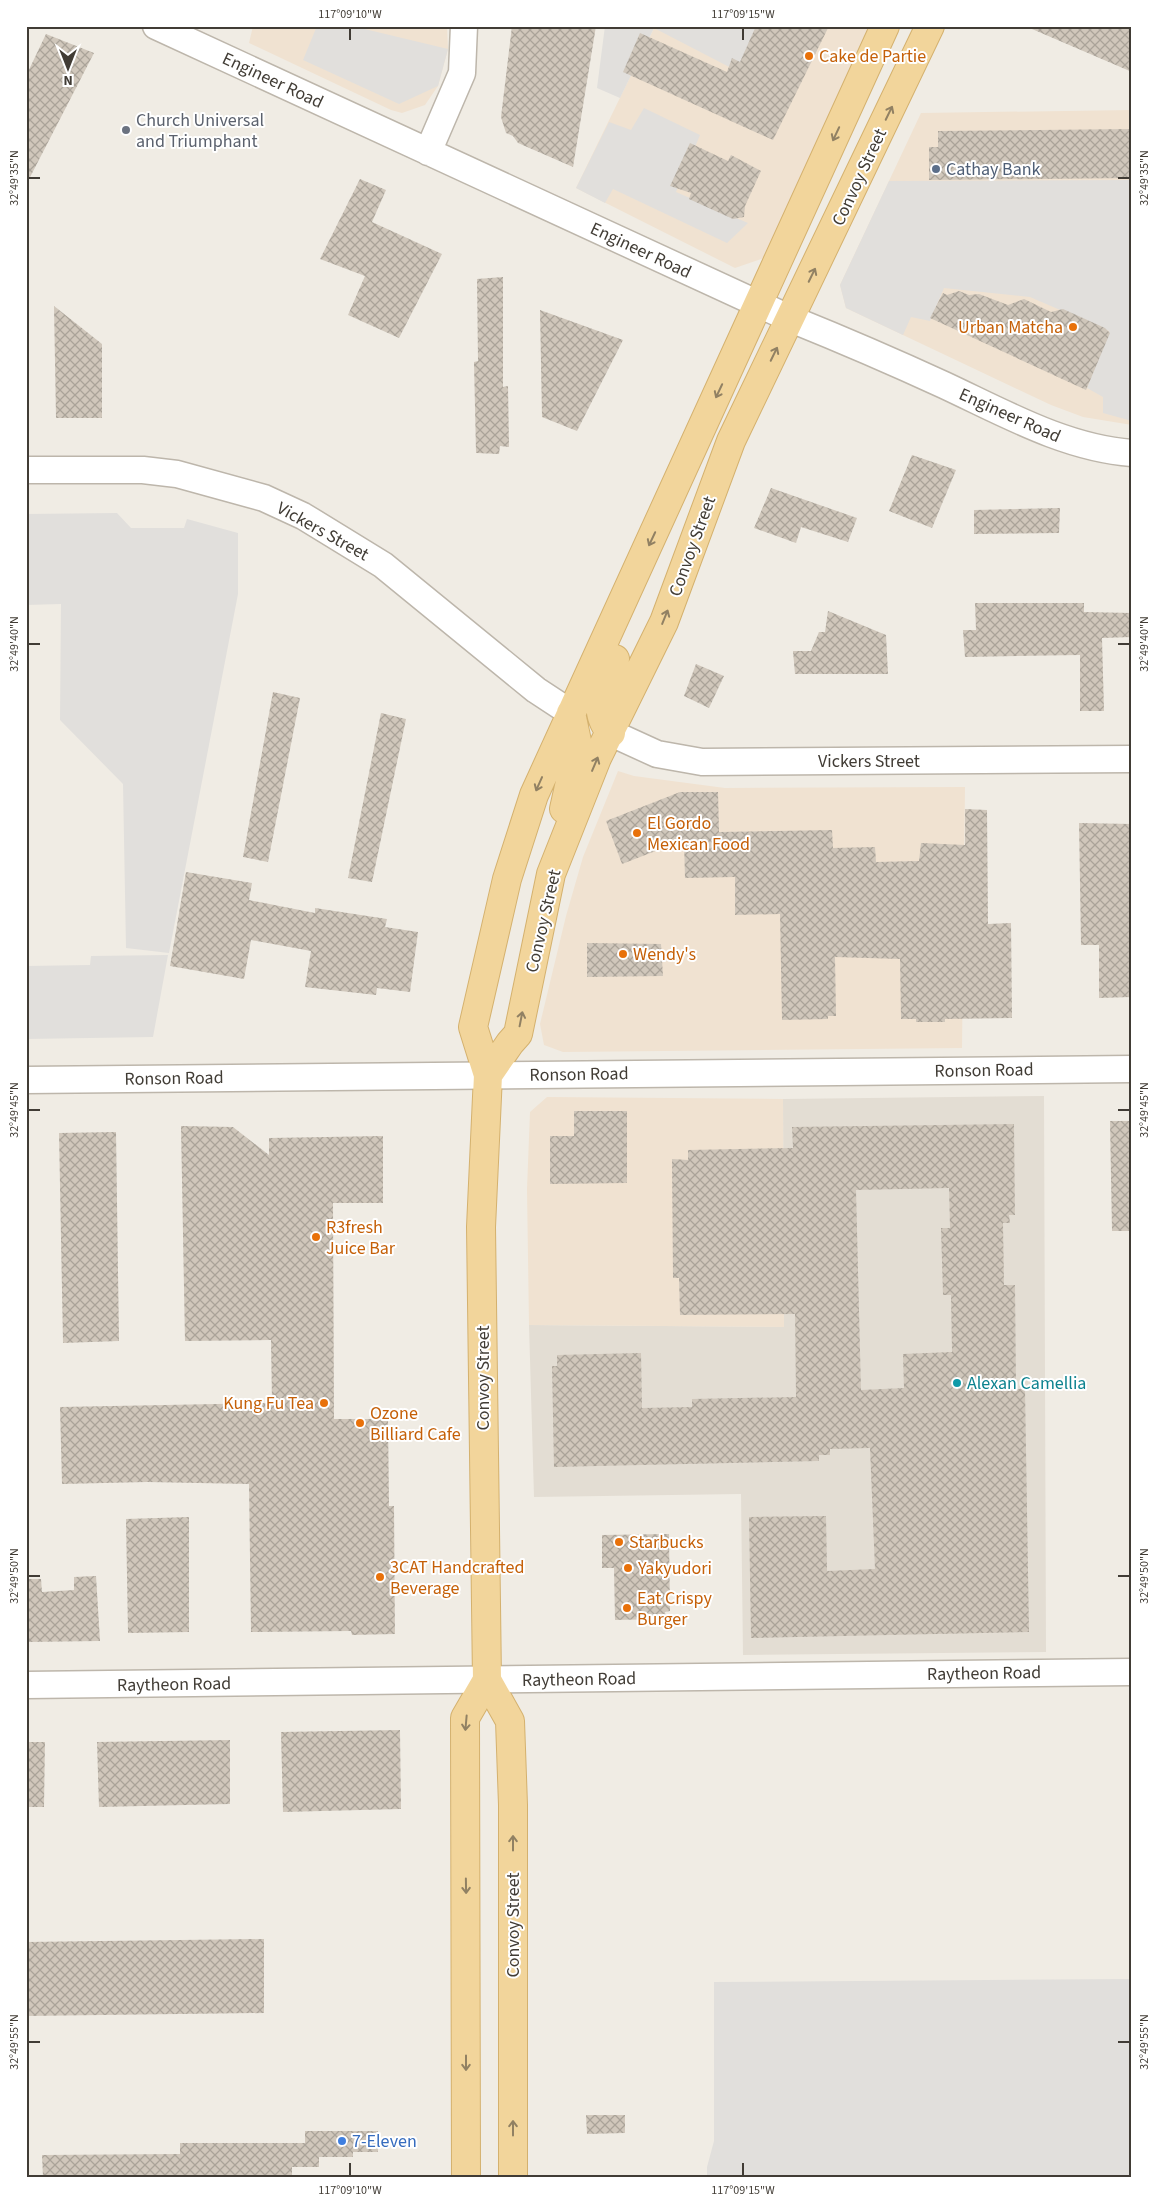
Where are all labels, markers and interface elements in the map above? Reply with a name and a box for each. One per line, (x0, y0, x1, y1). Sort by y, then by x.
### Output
text: 117°09'10"W (318, 6, 382, 23)
text: 117°09'15"W (711, 6, 775, 23)
north arrow (42, 42, 92, 92)
place label: Cake de Partie (819, 44, 926, 69)
street label: Engineer Road (218, 46, 327, 115)
marker: Cake de Partie (803, 50, 815, 62)
text: N (63, 70, 73, 90)
one-way arrow (885, 106, 894, 121)
place label: Church Universal and Triumphant (136, 108, 264, 154)
marker: Church Universal and Triumphant (120, 124, 132, 136)
street label: Convoy Street (826, 124, 893, 230)
one-way arrow (830, 126, 840, 141)
text: 32°49'35"N (6, 150, 23, 206)
text: 32°49'35"N (1136, 150, 1153, 206)
place label: Cathay Bank (946, 157, 1041, 182)
marker: Cathay Bank (930, 163, 942, 175)
street label: Engineer Road (586, 216, 695, 285)
one-way arrow (808, 268, 817, 283)
place label: Urban Matcha (958, 315, 1063, 340)
marker: Urban Matcha (1067, 321, 1079, 333)
one-way arrow (769, 347, 779, 362)
street label: Engineer Road (955, 382, 1065, 449)
one-way arrow (714, 383, 724, 398)
street label: Convoy Street (663, 493, 722, 600)
street label: Vickers Street (272, 496, 373, 567)
one-way arrow (647, 531, 656, 546)
one-way arrow (661, 610, 671, 625)
text: 32°49'40"N (6, 616, 23, 672)
text: 32°49'40"N (1136, 616, 1153, 672)
street label: Vickers Street (818, 749, 920, 774)
one-way arrow (591, 757, 601, 772)
one-way arrow (534, 776, 544, 791)
place label: El Gordo Mexican Food (647, 811, 750, 857)
marker: El Gordo Mexican Food (631, 827, 643, 839)
street label: Convoy Street (519, 867, 567, 975)
place label: Wendy's (633, 942, 696, 967)
marker: Wendy's (617, 948, 629, 960)
one-way arrow (517, 1012, 527, 1028)
street label: Ronson Road (934, 1057, 1034, 1084)
street label: Ronson Road (529, 1061, 629, 1088)
street label: Ronson Road (124, 1065, 224, 1092)
text: 32°49'45"N (6, 1082, 23, 1138)
text: 32°49'45"N (1136, 1082, 1153, 1138)
place label: R3fresh Juice Bar (326, 1215, 396, 1261)
marker: R3fresh Juice Bar (310, 1231, 322, 1243)
street label: Convoy Street (471, 1325, 496, 1431)
place label: Alexan Camellia (967, 1371, 1086, 1396)
marker: Alexan Camellia (951, 1377, 963, 1389)
place label: Kung Fu Tea (223, 1391, 314, 1416)
marker: Kung Fu Tea (318, 1397, 330, 1409)
place label: Ozone Billiard Cafe (370, 1401, 461, 1447)
marker: Ozone Billiard Cafe (354, 1417, 366, 1429)
place label: Starbucks (629, 1530, 704, 1555)
marker: Starbucks (613, 1536, 625, 1548)
text: 32°49'50"N (6, 1548, 23, 1604)
text: 32°49'50"N (1136, 1548, 1153, 1604)
place label: 3CAT Handcrafted Beverage (390, 1555, 524, 1601)
place label: Yakyudori (637, 1556, 712, 1581)
marker: Yakyudori (622, 1562, 634, 1574)
marker: 3CAT Handcrafted Beverage (374, 1571, 386, 1583)
place label: Eat Crispy Burger (637, 1586, 712, 1632)
marker: Eat Crispy Burger (621, 1602, 633, 1614)
street label: Raytheon Road (927, 1660, 1041, 1687)
street label: Raytheon Road (522, 1666, 636, 1693)
street label: Raytheon Road (117, 1671, 231, 1698)
one-way arrow (461, 1715, 470, 1731)
one-way arrow (508, 1836, 518, 1852)
street label: Convoy Street (501, 1872, 526, 1978)
one-way arrow (461, 1877, 471, 1893)
text: 32°49'55"N (6, 2014, 23, 2070)
text: 32°49'55"N (1136, 2014, 1153, 2070)
one-way arrow (461, 2055, 471, 2071)
one-way arrow (508, 2120, 518, 2136)
place label: 7-Eleven (352, 2129, 417, 2154)
marker: 7-Eleven (336, 2135, 348, 2147)
text: 117°09'10"W (318, 2182, 382, 2199)
text: 117°09'15"W (711, 2182, 775, 2199)

